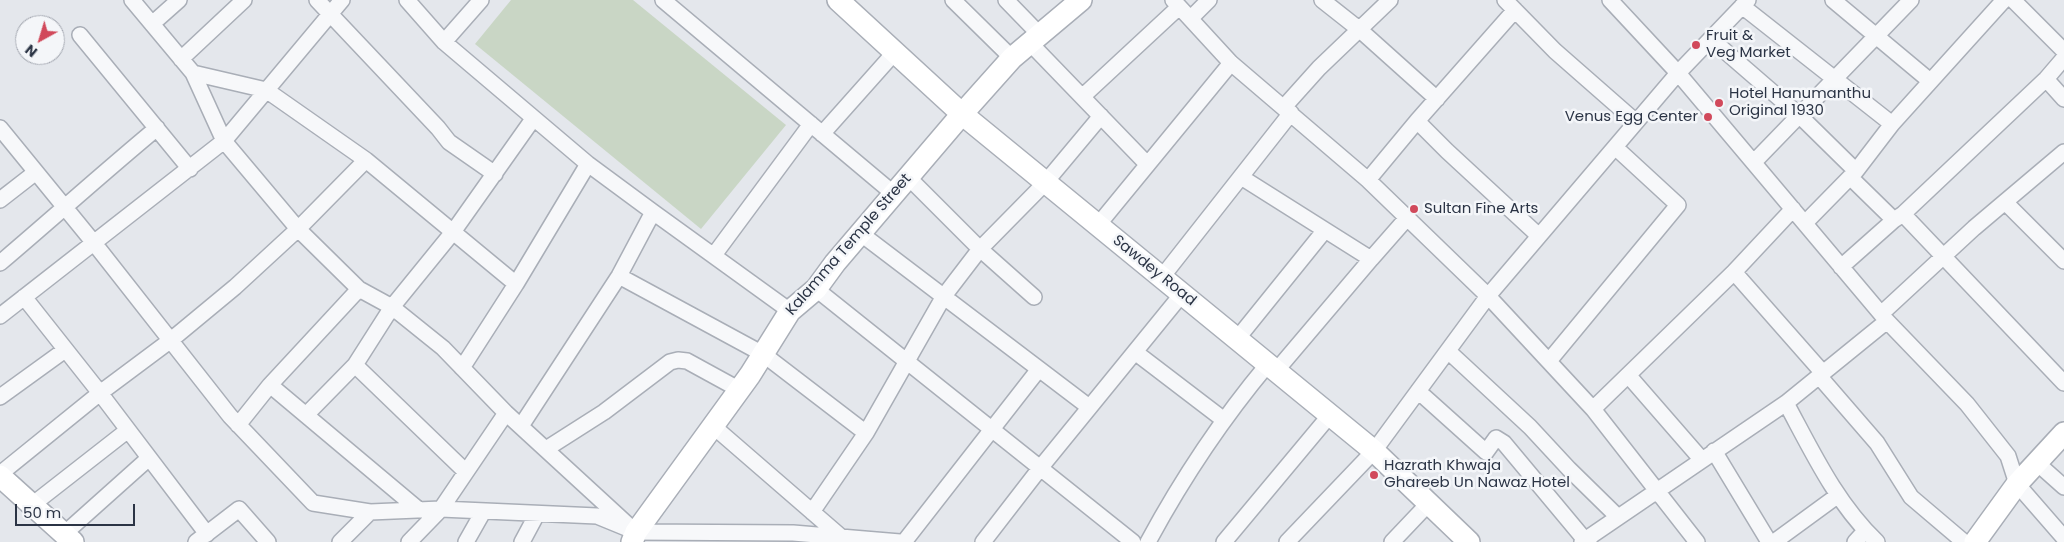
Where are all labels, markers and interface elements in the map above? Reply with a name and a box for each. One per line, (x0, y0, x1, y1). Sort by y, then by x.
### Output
north arrow (15, 15, 65, 65)
place label: Fruit & Veg Market (1706, 27, 1791, 62)
marker: Fruit & Veg Market (1690, 39, 1702, 51)
text: N (21, 40, 42, 62)
place label: Hotel Hanumanthu Original 1930 (1729, 85, 1871, 120)
marker: Hotel Hanumanthu Original 1930 (1713, 97, 1725, 109)
place label: Venus Egg Center (1565, 108, 1698, 126)
marker: Venus Egg Center (1702, 111, 1714, 123)
street label: Kalamma Temple Street (783, 170, 915, 320)
place label: Sultan Fine Arts (1424, 200, 1538, 218)
marker: Sultan Fine Arts (1408, 203, 1420, 215)
street label: Sawdey Road (1109, 232, 1199, 310)
place label: Hazrath Khwaja Ghareeb Un Nawaz Hotel (1384, 457, 1570, 492)
marker: Hazrath Khwaja Ghareeb Un Nawaz Hotel (1368, 469, 1380, 481)
scale bar (18, 494, 138, 526)
text: 50 m (23, 502, 61, 523)

